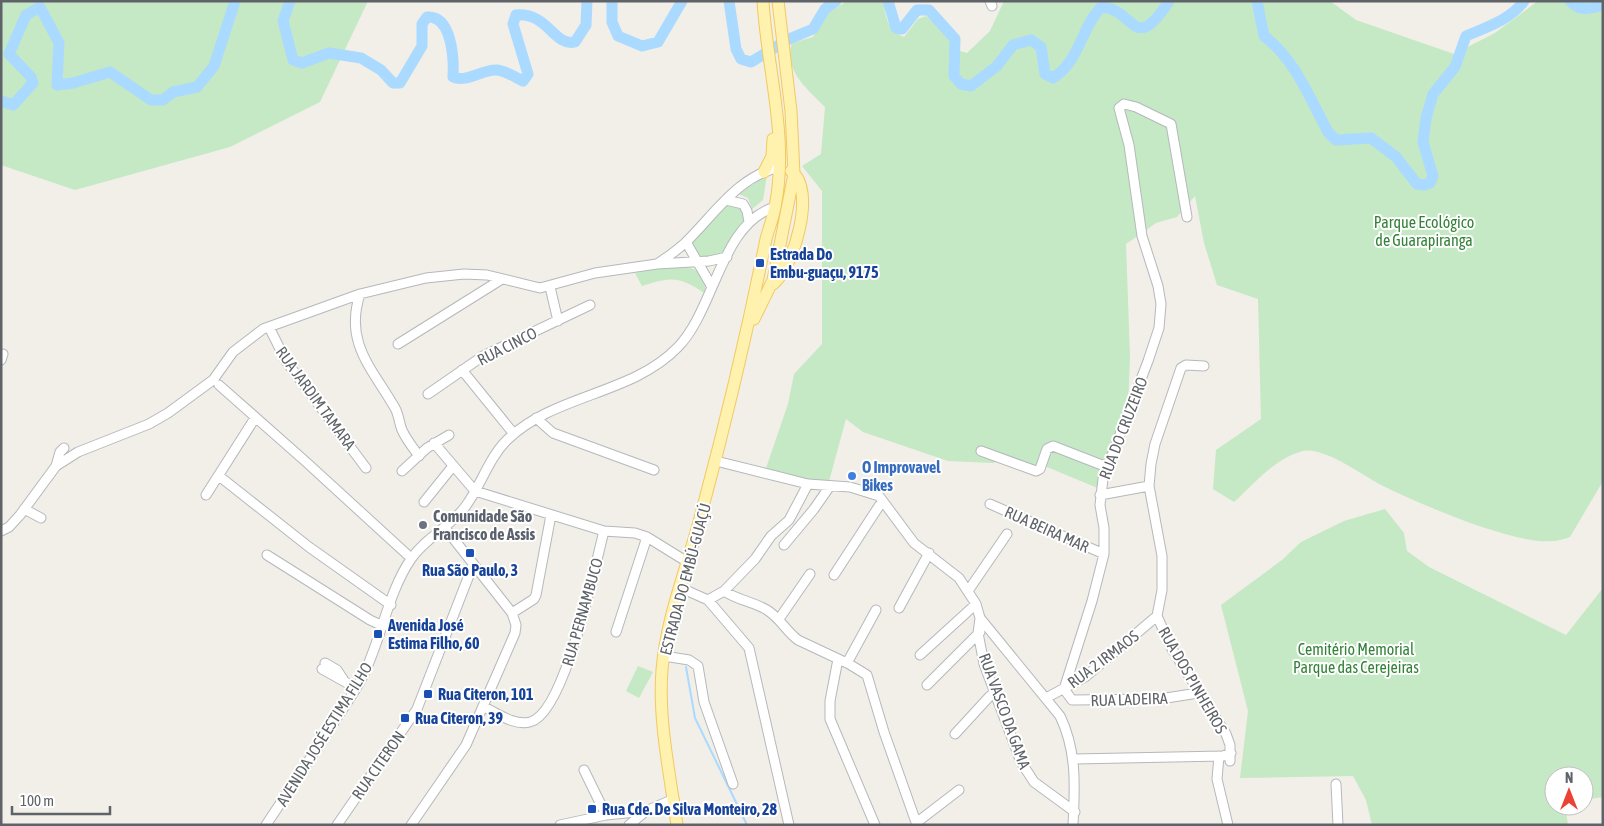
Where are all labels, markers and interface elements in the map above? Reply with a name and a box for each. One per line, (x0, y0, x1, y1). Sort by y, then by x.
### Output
park label: Parque Ecológico de Guarapiranga (1374, 213, 1474, 250)
place label: Estrada Do Embu-guaçu, 9175 (770, 245, 879, 281)
marker: Estrada Do Embu-guaçu, 9175 (754, 257, 766, 269)
street label: RUA CINCO (474, 323, 540, 369)
street label: RUA JARDIM TAMARA (273, 343, 360, 453)
street label: RUA DO CRUZEIRO (1095, 374, 1151, 482)
place label: O Improvavel Bikes (862, 458, 941, 494)
marker: O Improvavel Bikes (846, 470, 858, 482)
street label: ESTRADA DO EMBÚ-GUAÇÚ (656, 501, 715, 657)
street label: RUA BEIRA MAR (1002, 502, 1092, 556)
place label: Comunidade São Francisco de Assis (433, 507, 535, 543)
marker: Comunidade São Francisco de Assis (417, 519, 429, 531)
marker: Rua São Paulo, 3 (464, 547, 476, 559)
street label: RUA PERNAMBUCO (558, 556, 606, 668)
place label: Rua São Paulo, 3 (422, 561, 518, 579)
place label: Avenida José Estima Filho, 60 (387, 616, 480, 652)
street label: RUA DOS PINHEIROS (1155, 623, 1231, 737)
street label: RUA 2 IRMAOS (1064, 626, 1142, 691)
marker: Avenida José Estima Filho, 60 (372, 628, 384, 640)
park label: Cemitério Memorial Parque das Cerejeiras (1293, 640, 1419, 677)
street label: RUA VASCO DA GAMA (976, 651, 1034, 771)
street label: AVENIDA JOSÉ ESTIMA FILHO (272, 659, 376, 809)
place label: Rua Citeron, 101 (438, 685, 534, 703)
marker: Rua Citeron, 101 (422, 688, 434, 700)
street label: RUA LADEIRA (1090, 689, 1168, 709)
place label: Rua Citeron, 39 (415, 709, 504, 727)
marker: Rua Citeron, 39 (399, 712, 411, 724)
street label: RUA CITERON (348, 727, 408, 803)
north arrow (1544, 766, 1594, 816)
text: N (1565, 770, 1573, 786)
scale bar (12, 784, 110, 816)
text: 100 m (20, 792, 54, 809)
place label: Rua Cde. De Silva Monteiro, 28 (602, 800, 778, 818)
marker: Rua Cde. De Silva Monteiro, 28 (586, 803, 598, 815)

